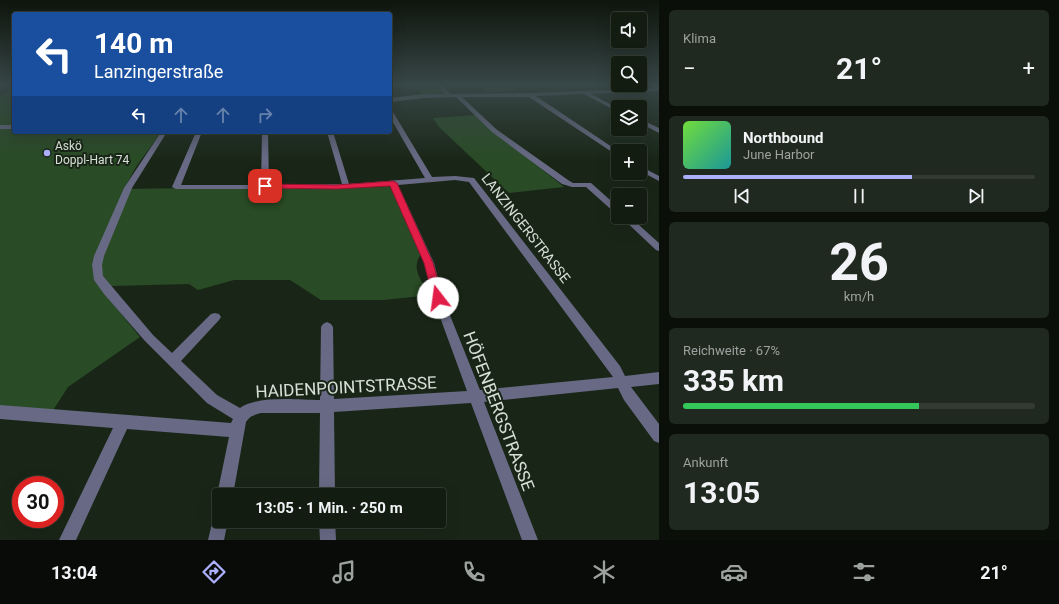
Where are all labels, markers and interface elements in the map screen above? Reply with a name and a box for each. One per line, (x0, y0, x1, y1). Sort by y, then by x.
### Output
map controls (611, 12, 647, 224)
button: sound (611, 12, 647, 48)
text: 140 m (94, 27, 173, 60)
icon: left (28, 28, 80, 80)
text: Klima (683, 31, 716, 46)
text: 21° (836, 51, 882, 86)
button: search (611, 56, 647, 92)
text: − (683, 56, 696, 81)
text: + (1023, 56, 1035, 81)
text: Lanzingerstraße (94, 61, 223, 82)
button: layers (611, 100, 647, 136)
icon: left (128, 104, 150, 126)
icon: ahead (170, 104, 192, 126)
icon: ahead (212, 104, 234, 126)
icon: right (254, 104, 276, 126)
text: Northbound (743, 129, 824, 147)
place label: Askö Doppl-Hart 74 (55, 139, 130, 167)
button: + (611, 144, 647, 180)
text: June Harbor (743, 147, 815, 162)
marker: Askö Doppl-Hart 74 (42, 148, 52, 158)
pin (248, 169, 282, 203)
street label: LANZINGERSTRASSE (478, 170, 574, 286)
icon: arrive (254, 175, 276, 197)
icon: previous (731, 185, 753, 207)
icon: pause (848, 185, 870, 207)
icon: next (965, 185, 987, 207)
button: − (611, 188, 647, 224)
text: 26 (829, 232, 889, 293)
position arrow (417, 277, 459, 319)
text: km/h (844, 289, 874, 304)
street label: HÖFENBERGSTRASSE (459, 329, 539, 494)
text: Reichweite · 67% (683, 343, 780, 358)
text: 335 km (683, 363, 784, 398)
street label: HAIDENPOINTSTRASSE (255, 372, 438, 402)
text: Ankunft (683, 455, 728, 470)
text: 13:05 (683, 475, 760, 510)
speed limit sign: 30 (12, 476, 64, 528)
text: 13:05 · 1 Min. · 250 m (255, 499, 403, 517)
icon: directions (200, 558, 228, 586)
icon: music (330, 558, 358, 586)
icon: phone (460, 558, 488, 586)
icon: climate (590, 558, 618, 586)
icon: car (720, 558, 748, 586)
icon: filters (850, 558, 878, 586)
text: 13:04 (51, 562, 97, 583)
text: 21° (980, 562, 1008, 583)

